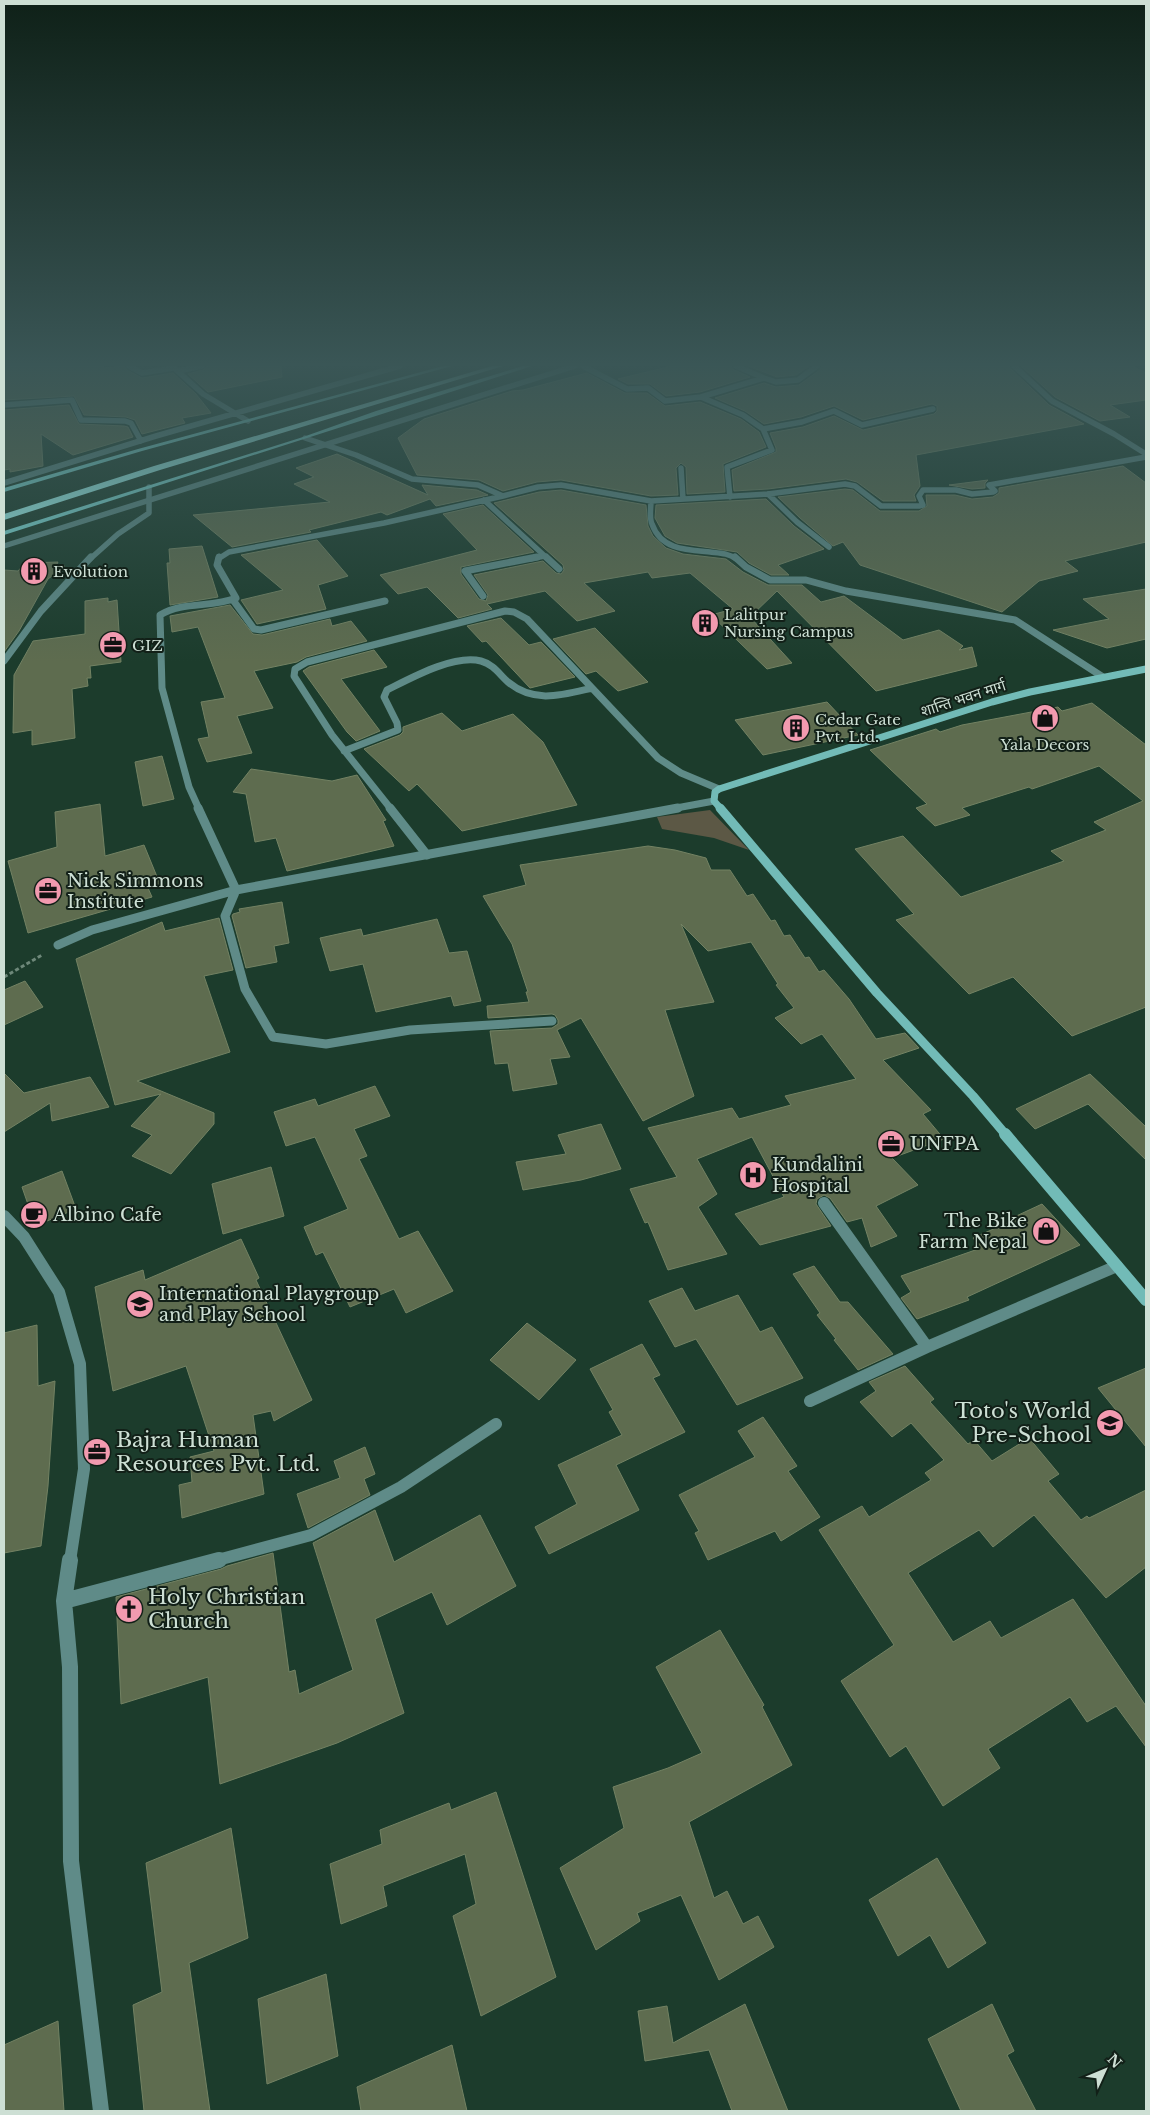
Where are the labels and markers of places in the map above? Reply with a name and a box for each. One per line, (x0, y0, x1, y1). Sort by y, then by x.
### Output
building icon: Evolution (19, 556, 49, 586)
place label: Evolution (53, 562, 128, 581)
place label: Lalitpur Nursing Campus (724, 605, 853, 641)
building icon: Lalitpur Nursing Campus (690, 608, 720, 638)
office icon: GIZ (98, 630, 128, 660)
place label: GIZ (132, 636, 163, 655)
shop icon: Yala Decors (1030, 703, 1060, 733)
place label: Cedar Gate Pvt. Ltd. (815, 710, 901, 746)
building icon: Cedar Gate Pvt. Ltd. (781, 713, 811, 743)
place label: Yala Decors (1000, 735, 1090, 754)
place label: Nick Simmons Institute (67, 870, 204, 913)
office icon: Nick Simmons Institute (33, 876, 63, 906)
office icon: UNFPA (876, 1129, 906, 1159)
place label: UNFPA (910, 1133, 980, 1155)
place label: Kundalini Hospital (772, 1154, 863, 1197)
hospital icon: Kundalini Hospital (738, 1160, 768, 1190)
cafe icon: Albino Cafe (19, 1200, 49, 1230)
place label: Albino Cafe (52, 1204, 162, 1226)
place label: The Bike Farm Nepal (918, 1210, 1027, 1253)
shop icon: The Bike Farm Nepal (1031, 1216, 1061, 1246)
place label: International Playgroup and Play School (159, 1283, 379, 1326)
school or university icon: International Playgroup and Play School (125, 1289, 155, 1319)
place label: Toto's World Pre-School (955, 1398, 1091, 1448)
school or university icon: Toto's World Pre-School (1095, 1408, 1125, 1438)
place label: Bajra Human Resources Pvt. Ltd. (116, 1427, 320, 1477)
office icon: Bajra Human Resources Pvt. Ltd. (82, 1437, 112, 1467)
place label: Holy Christian Church (148, 1584, 305, 1634)
church icon: Holy Christian Church (114, 1594, 144, 1624)

